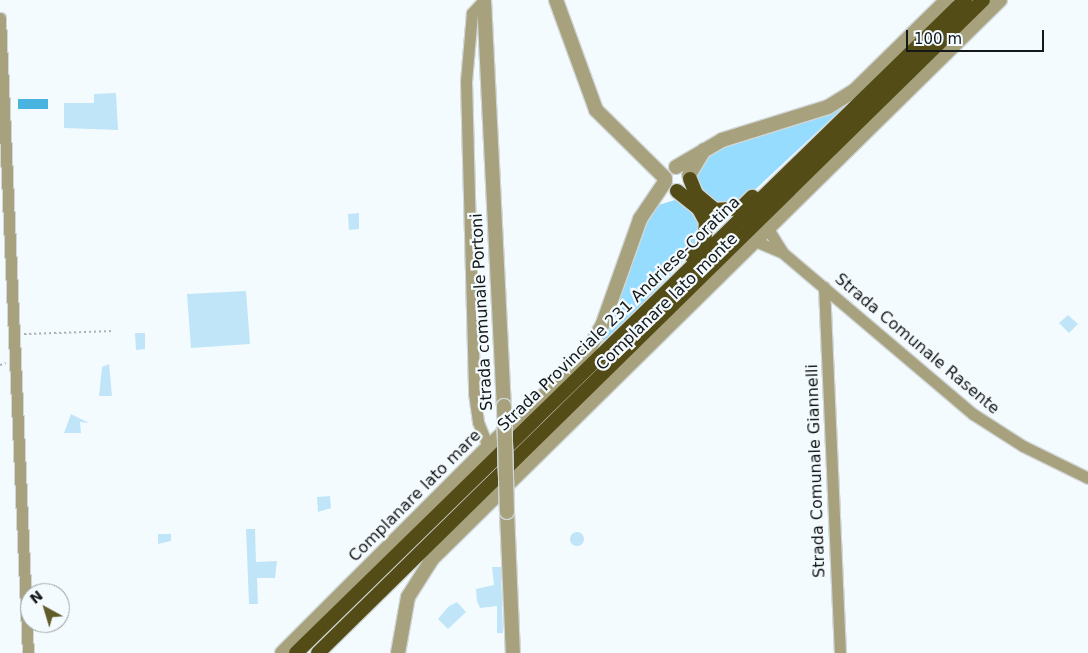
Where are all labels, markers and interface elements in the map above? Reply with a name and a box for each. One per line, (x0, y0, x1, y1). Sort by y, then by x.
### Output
scale bar (908, 20, 1046, 52)
text: 100 m (914, 30, 962, 48)
street label: Strada Provinciale 231 Andriese-Coratina (494, 193, 744, 435)
street label: Strada comunale Portoni (467, 213, 497, 411)
street label: Complanare lato monte (592, 229, 742, 375)
street label: Strada Comunale Rasente (831, 270, 1003, 418)
street label: Strada Comunale Giannelli (803, 364, 829, 578)
street label: Complanare lato mare (345, 426, 485, 566)
north arrow (20, 583, 70, 633)
text: N (27, 587, 46, 607)

